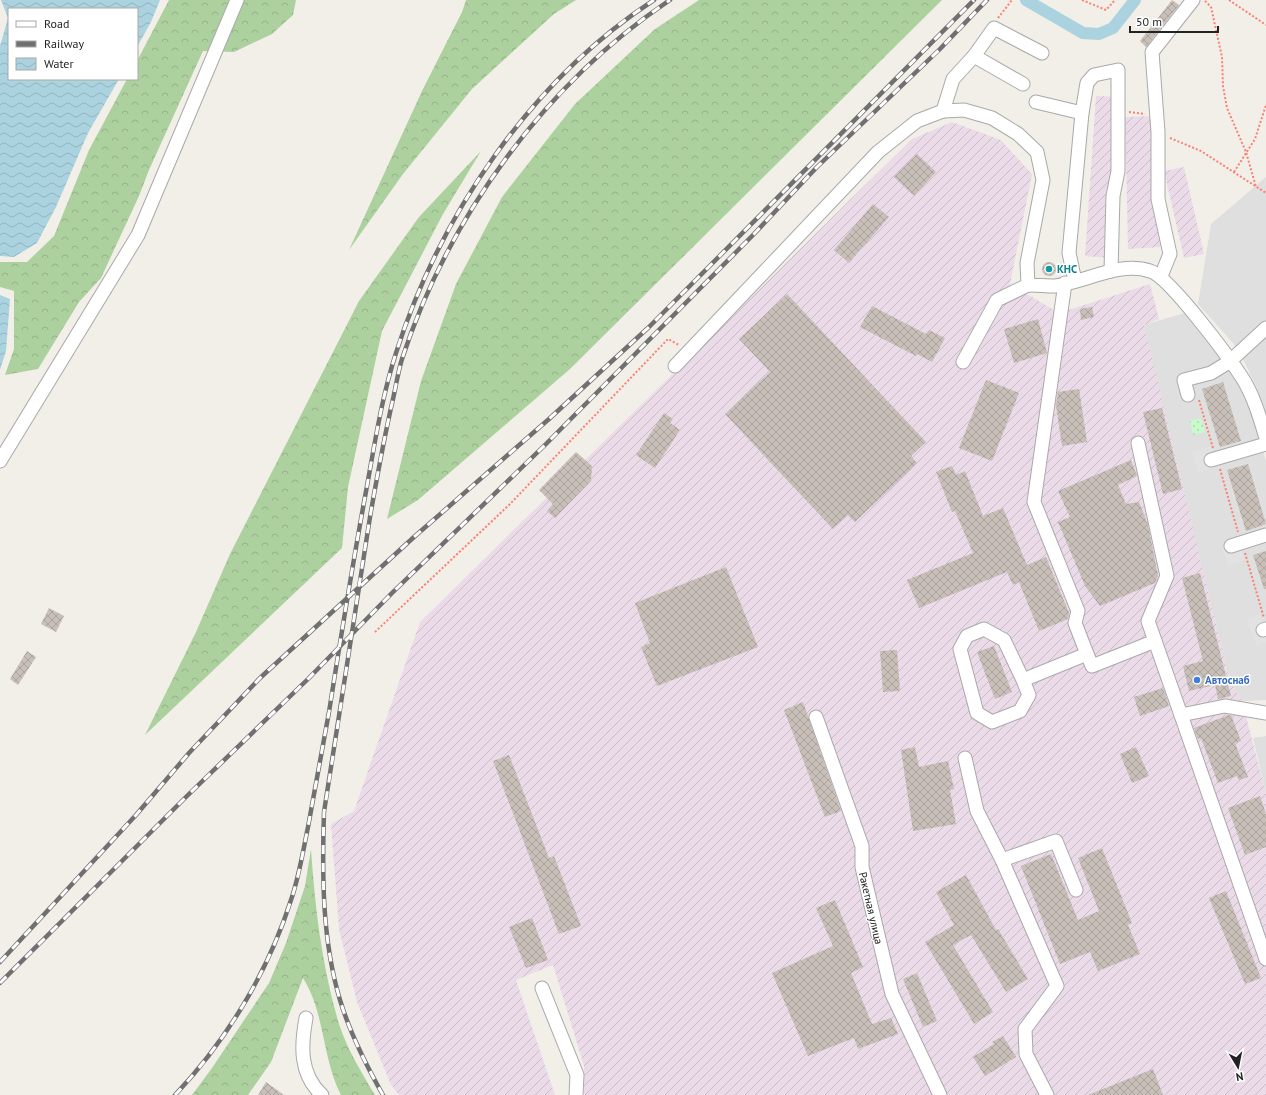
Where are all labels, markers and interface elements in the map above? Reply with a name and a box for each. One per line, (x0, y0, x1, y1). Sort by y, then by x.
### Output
legend (8, 8, 138, 80)
scale bar (1130, 8, 1218, 34)
text: 50 m (1136, 14, 1162, 29)
text: Road (44, 16, 69, 31)
text: Railway (44, 36, 84, 51)
text: Water (44, 56, 74, 71)
place label: КНС (1057, 262, 1077, 276)
marker: КНС (1044, 264, 1054, 274)
place label: Автоснаб (1205, 673, 1250, 687)
marker: Автоснаб (1192, 675, 1202, 685)
street label: Ракетная улица (856, 870, 886, 946)
north arrow (1218, 1047, 1258, 1087)
text: N (1235, 1069, 1245, 1084)

